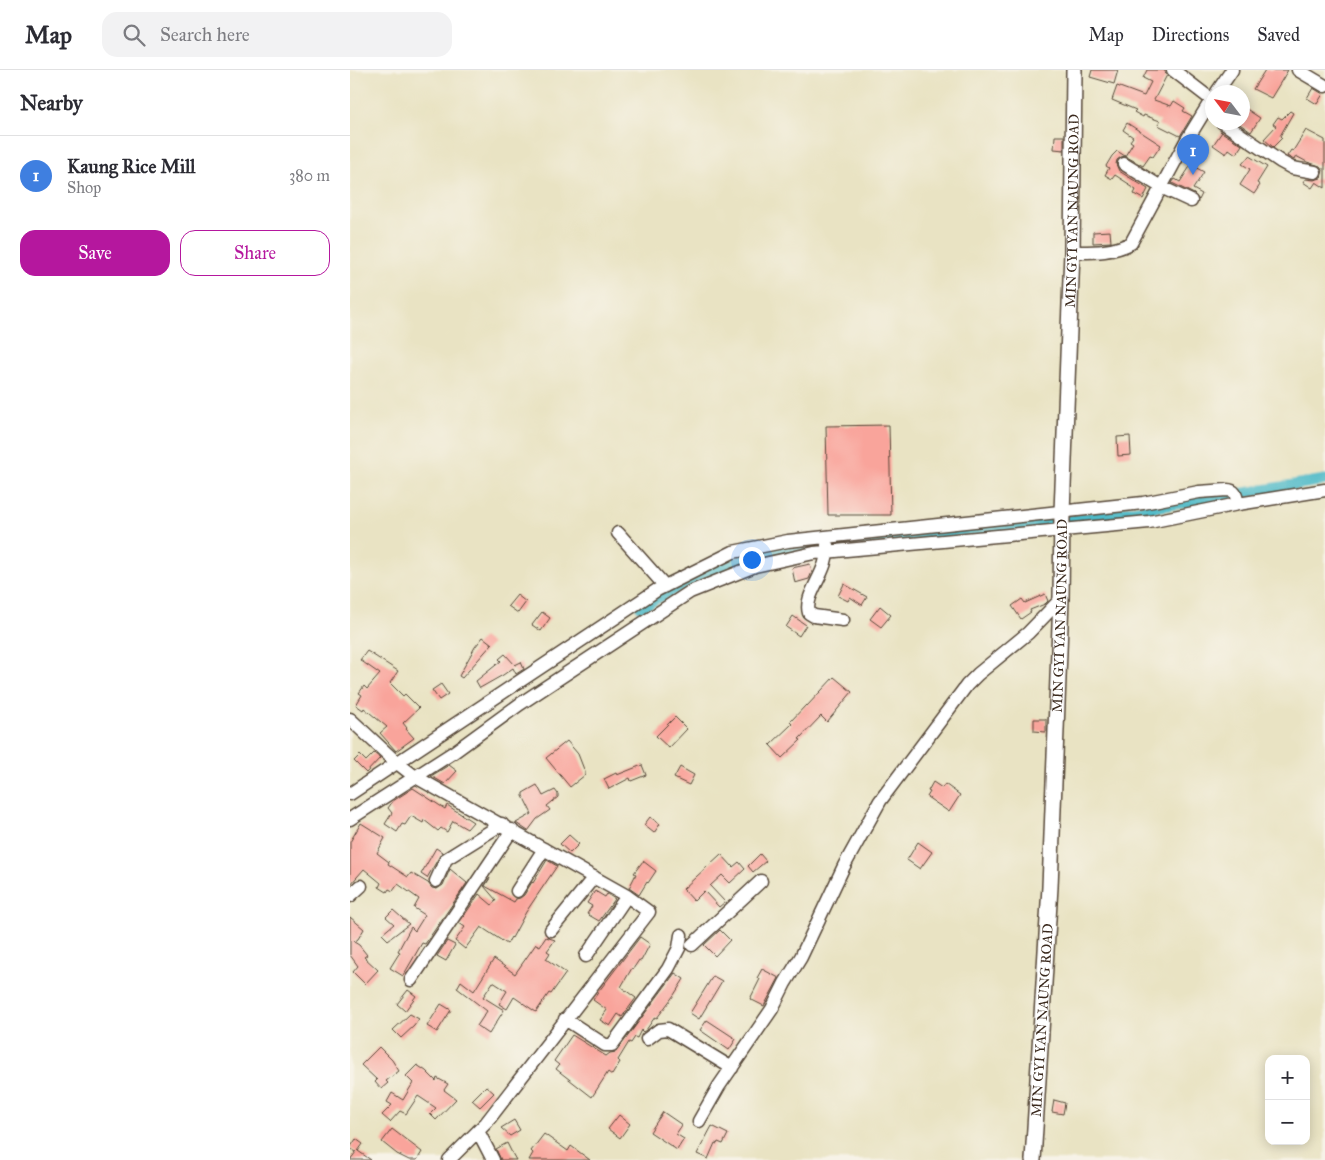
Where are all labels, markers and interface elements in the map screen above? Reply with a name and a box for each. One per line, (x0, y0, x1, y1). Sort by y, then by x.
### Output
search box (102, 12, 452, 57)
text: Map (25, 20, 72, 50)
icon: search (120, 21, 148, 49)
text: Search here (160, 23, 250, 46)
text: Map (1088, 24, 1124, 46)
text: Directions (1152, 24, 1229, 46)
text: Saved (1257, 24, 1300, 46)
north arrow (1205, 85, 1250, 130)
text: Nearby (20, 90, 83, 116)
street label: MIN GYI YAN NAUNG ROAD (1062, 114, 1083, 308)
pin: 1 (1177, 134, 1209, 175)
text: Kaung Rice Mill (67, 155, 195, 178)
text: 1 (33, 166, 39, 185)
text: 380 m (289, 166, 330, 185)
text: Shop (67, 178, 101, 197)
button: Save (20, 230, 170, 276)
button: Share (180, 230, 330, 276)
street label: MIN GYI YAN NAUNG ROAD (1049, 519, 1071, 713)
your location (739, 547, 765, 573)
street label: MIN GYI YAN NAUNG ROAD (1028, 923, 1057, 1118)
map controls (1265, 1055, 1310, 1145)
button: + (1265, 1055, 1310, 1100)
button: − (1265, 1100, 1310, 1145)

